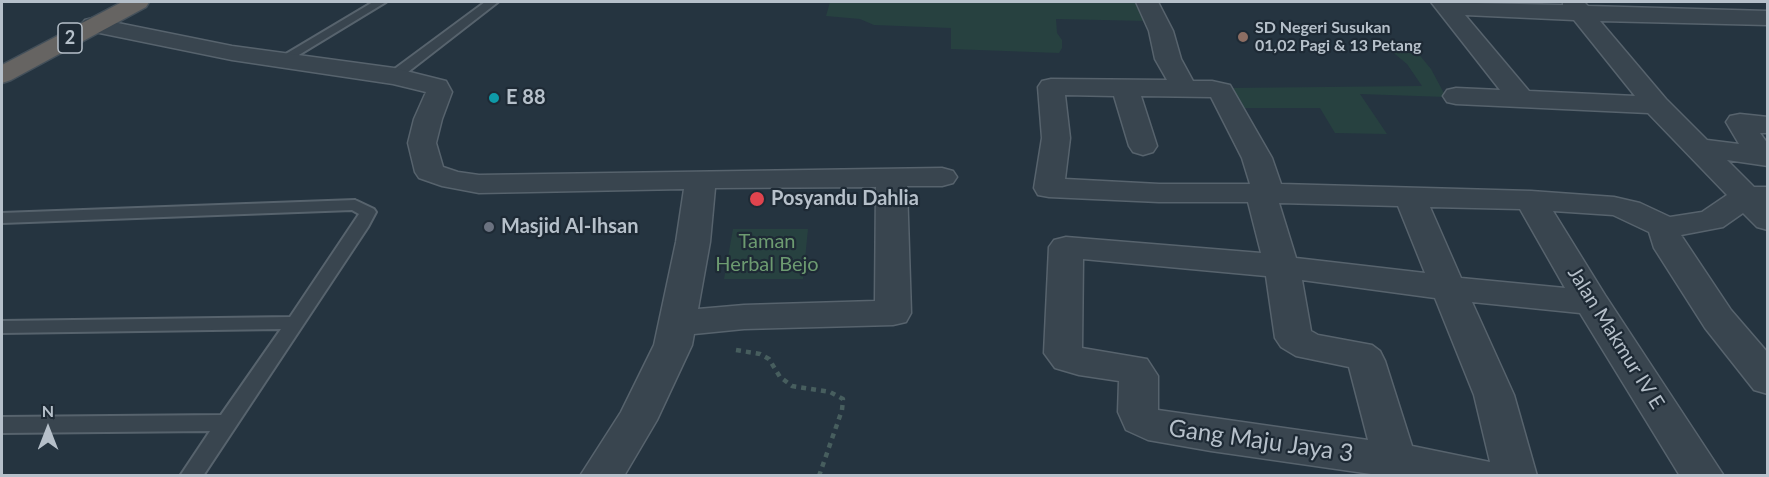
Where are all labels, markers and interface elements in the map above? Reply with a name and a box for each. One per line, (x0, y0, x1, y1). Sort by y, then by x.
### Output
place label: SD Negeri Susukan 01,02 Pagi & 13 Petang (1255, 18, 1421, 56)
road number: 2 (58, 23, 82, 53)
marker: SD Negeri Susukan 01,02 Pagi & 13 Petang (1236, 30, 1250, 44)
place label: E 88 (506, 86, 546, 110)
marker: E 88 (487, 91, 501, 105)
place label: Posyandu Dahlia (771, 187, 919, 211)
marker: Posyandu Dahlia (748, 190, 766, 208)
place label: Masjid Al-Ihsan (501, 215, 639, 239)
marker: Masjid Al-Ihsan (482, 220, 496, 234)
park label: Taman Herbal Bejo (715, 230, 819, 277)
street label: Jalan Makmur IV E (1563, 262, 1669, 414)
north arrow (18, 399, 78, 459)
text: N (42, 401, 54, 420)
street label: Gang Maju Jaya 3 (1167, 414, 1355, 468)

